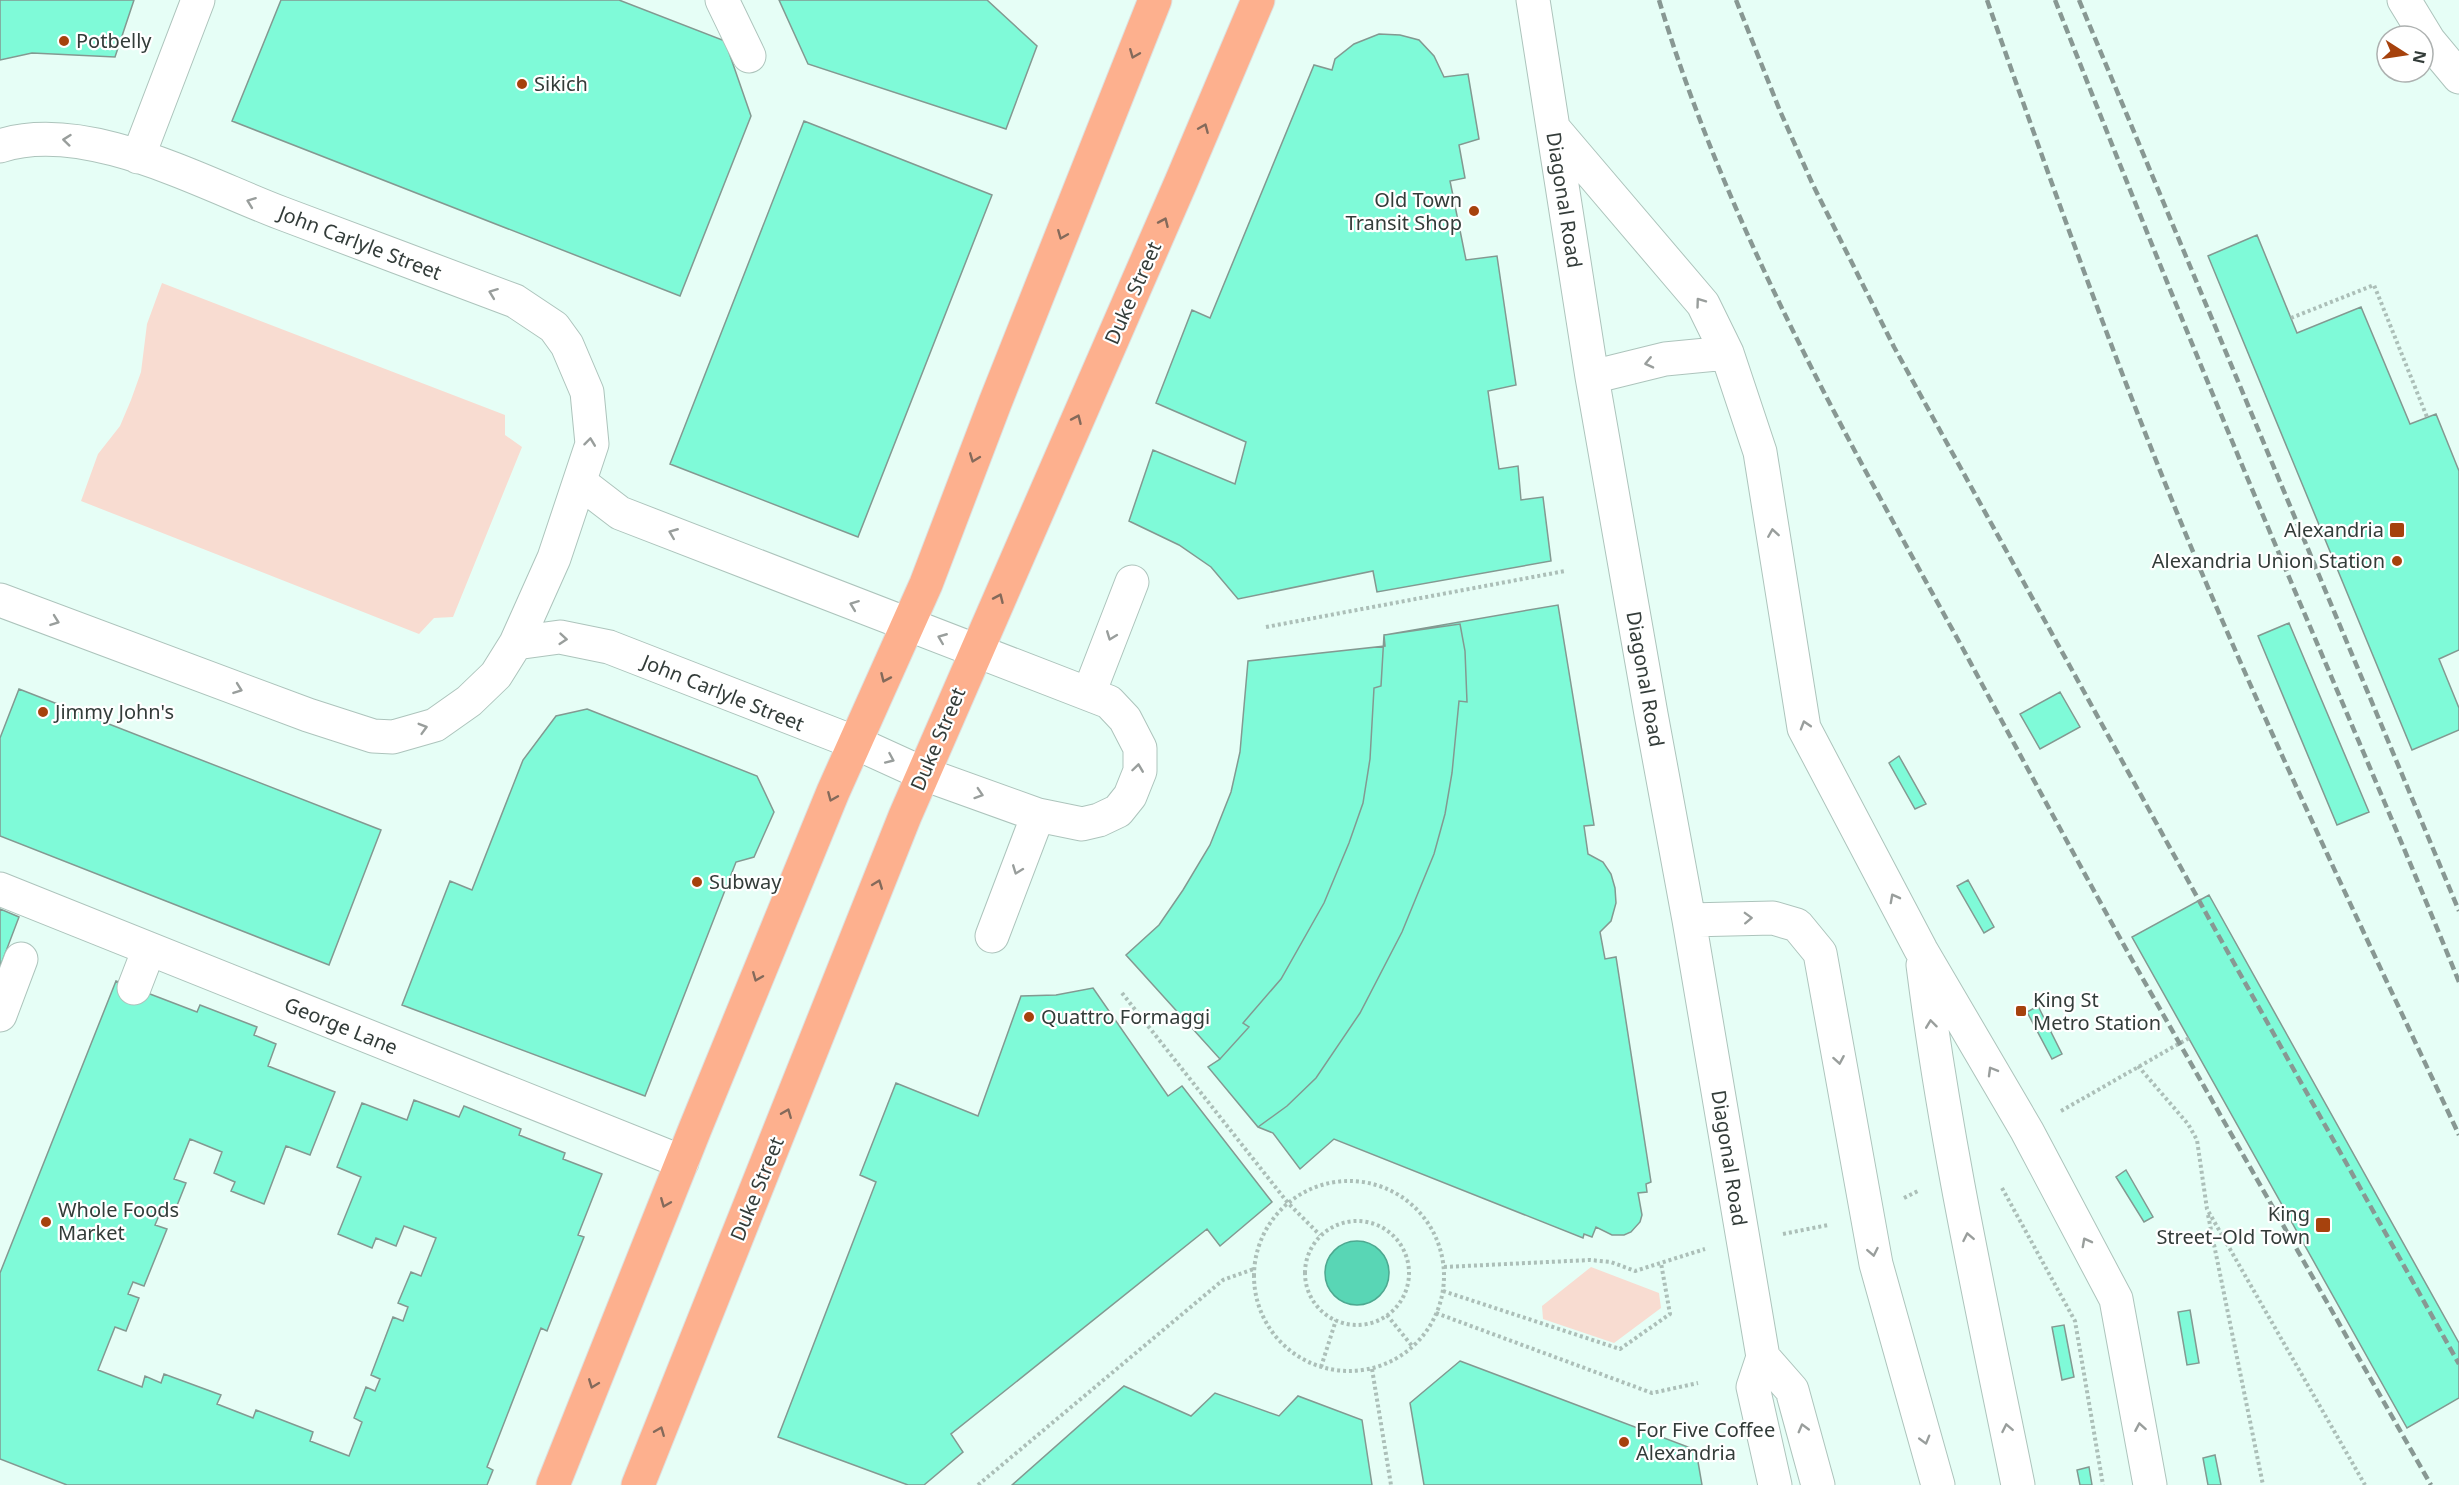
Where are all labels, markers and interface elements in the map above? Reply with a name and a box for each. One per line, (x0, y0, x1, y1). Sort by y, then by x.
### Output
north arrow (2375, 24, 2435, 84)
place label: Potbelly (76, 27, 152, 54)
marker: Potbelly (57, 34, 71, 48)
one-way arrow (1129, 48, 1141, 59)
text: N (2408, 48, 2432, 66)
place label: Sikich (534, 70, 588, 97)
marker: Sikich (515, 77, 529, 91)
one-way arrow (1197, 123, 1209, 134)
street label: Diagonal Road (1540, 130, 1589, 270)
one-way arrow (62, 135, 71, 147)
place label: Old Town Transit Shop (1346, 186, 1462, 236)
one-way arrow (246, 196, 257, 209)
street label: John Carlyle Street (273, 198, 446, 286)
marker: Old Town Transit Shop (1467, 204, 1481, 218)
one-way arrow (1157, 217, 1169, 228)
one-way arrow (1056, 230, 1069, 240)
street label: Duke Street (1098, 237, 1167, 349)
one-way arrow (488, 287, 499, 300)
one-way arrow (1696, 297, 1707, 308)
one-way arrow (1644, 355, 1654, 368)
one-way arrow (1070, 415, 1082, 426)
one-way arrow (584, 438, 596, 447)
one-way arrow (969, 451, 981, 462)
place label: Alexandria (2284, 516, 2384, 543)
marker: Alexandria (2388, 521, 2406, 539)
one-way arrow (668, 528, 679, 540)
one-way arrow (1767, 529, 1779, 538)
place label: Alexandria Union Station (2152, 547, 2385, 574)
marker: Alexandria Union Station (2390, 554, 2404, 568)
one-way arrow (992, 593, 1004, 604)
one-way arrow (849, 600, 860, 612)
street label: Diagonal Road (1620, 609, 1671, 749)
one-way arrow (49, 613, 60, 626)
one-way arrow (1106, 630, 1118, 641)
one-way arrow (559, 632, 568, 645)
one-way arrow (938, 633, 949, 645)
street label: John Carlyle Street (636, 647, 808, 737)
one-way arrow (881, 672, 893, 683)
one-way arrow (232, 681, 242, 694)
street label: Duke Street (904, 683, 971, 795)
place label: Jimmy John's (53, 698, 174, 725)
marker: Jimmy John's (36, 705, 50, 719)
one-way arrow (1800, 720, 1812, 731)
one-way arrow (418, 723, 428, 736)
one-way arrow (884, 751, 895, 763)
one-way arrow (1132, 764, 1144, 773)
one-way arrow (973, 786, 984, 799)
one-way arrow (827, 790, 839, 801)
one-way arrow (1012, 864, 1024, 875)
place label: Subway (709, 868, 782, 895)
marker: Subway (690, 875, 704, 889)
one-way arrow (871, 879, 883, 890)
one-way arrow (1890, 894, 1901, 905)
one-way arrow (1743, 911, 1752, 924)
one-way arrow (752, 971, 764, 982)
place label: King St Metro Station (2033, 986, 2161, 1036)
street label: George Lane (280, 991, 402, 1061)
place label: Quattro Formaggi (1041, 1003, 1210, 1030)
marker: King St Metro Station (2014, 1004, 2028, 1018)
marker: Quattro Formaggi (1022, 1010, 1036, 1024)
one-way arrow (1925, 1019, 1937, 1028)
one-way arrow (1832, 1055, 1845, 1065)
one-way arrow (1988, 1067, 2000, 1077)
street label: Diagonal Road (1705, 1088, 1754, 1228)
one-way arrow (780, 1109, 792, 1120)
street label: Duke Street (723, 1133, 790, 1245)
place label: Whole Foods Market (58, 1196, 179, 1246)
one-way arrow (660, 1197, 672, 1208)
place label: King Street–Old Town (2156, 1200, 2310, 1250)
marker: Whole Foods Market (39, 1215, 53, 1229)
marker: King Street–Old Town (2314, 1216, 2332, 1234)
one-way arrow (1962, 1232, 1975, 1242)
one-way arrow (2082, 1238, 2093, 1248)
one-way arrow (1866, 1247, 1879, 1257)
one-way arrow (587, 1378, 600, 1389)
place label: For Five Coffee Alexandria (1636, 1416, 1775, 1466)
one-way arrow (2001, 1423, 2014, 1433)
one-way arrow (2134, 1423, 2147, 1433)
one-way arrow (1797, 1424, 1810, 1434)
one-way arrow (653, 1426, 665, 1437)
one-way arrow (1918, 1434, 1930, 1445)
marker: For Five Coffee Alexandria (1617, 1435, 1631, 1449)

